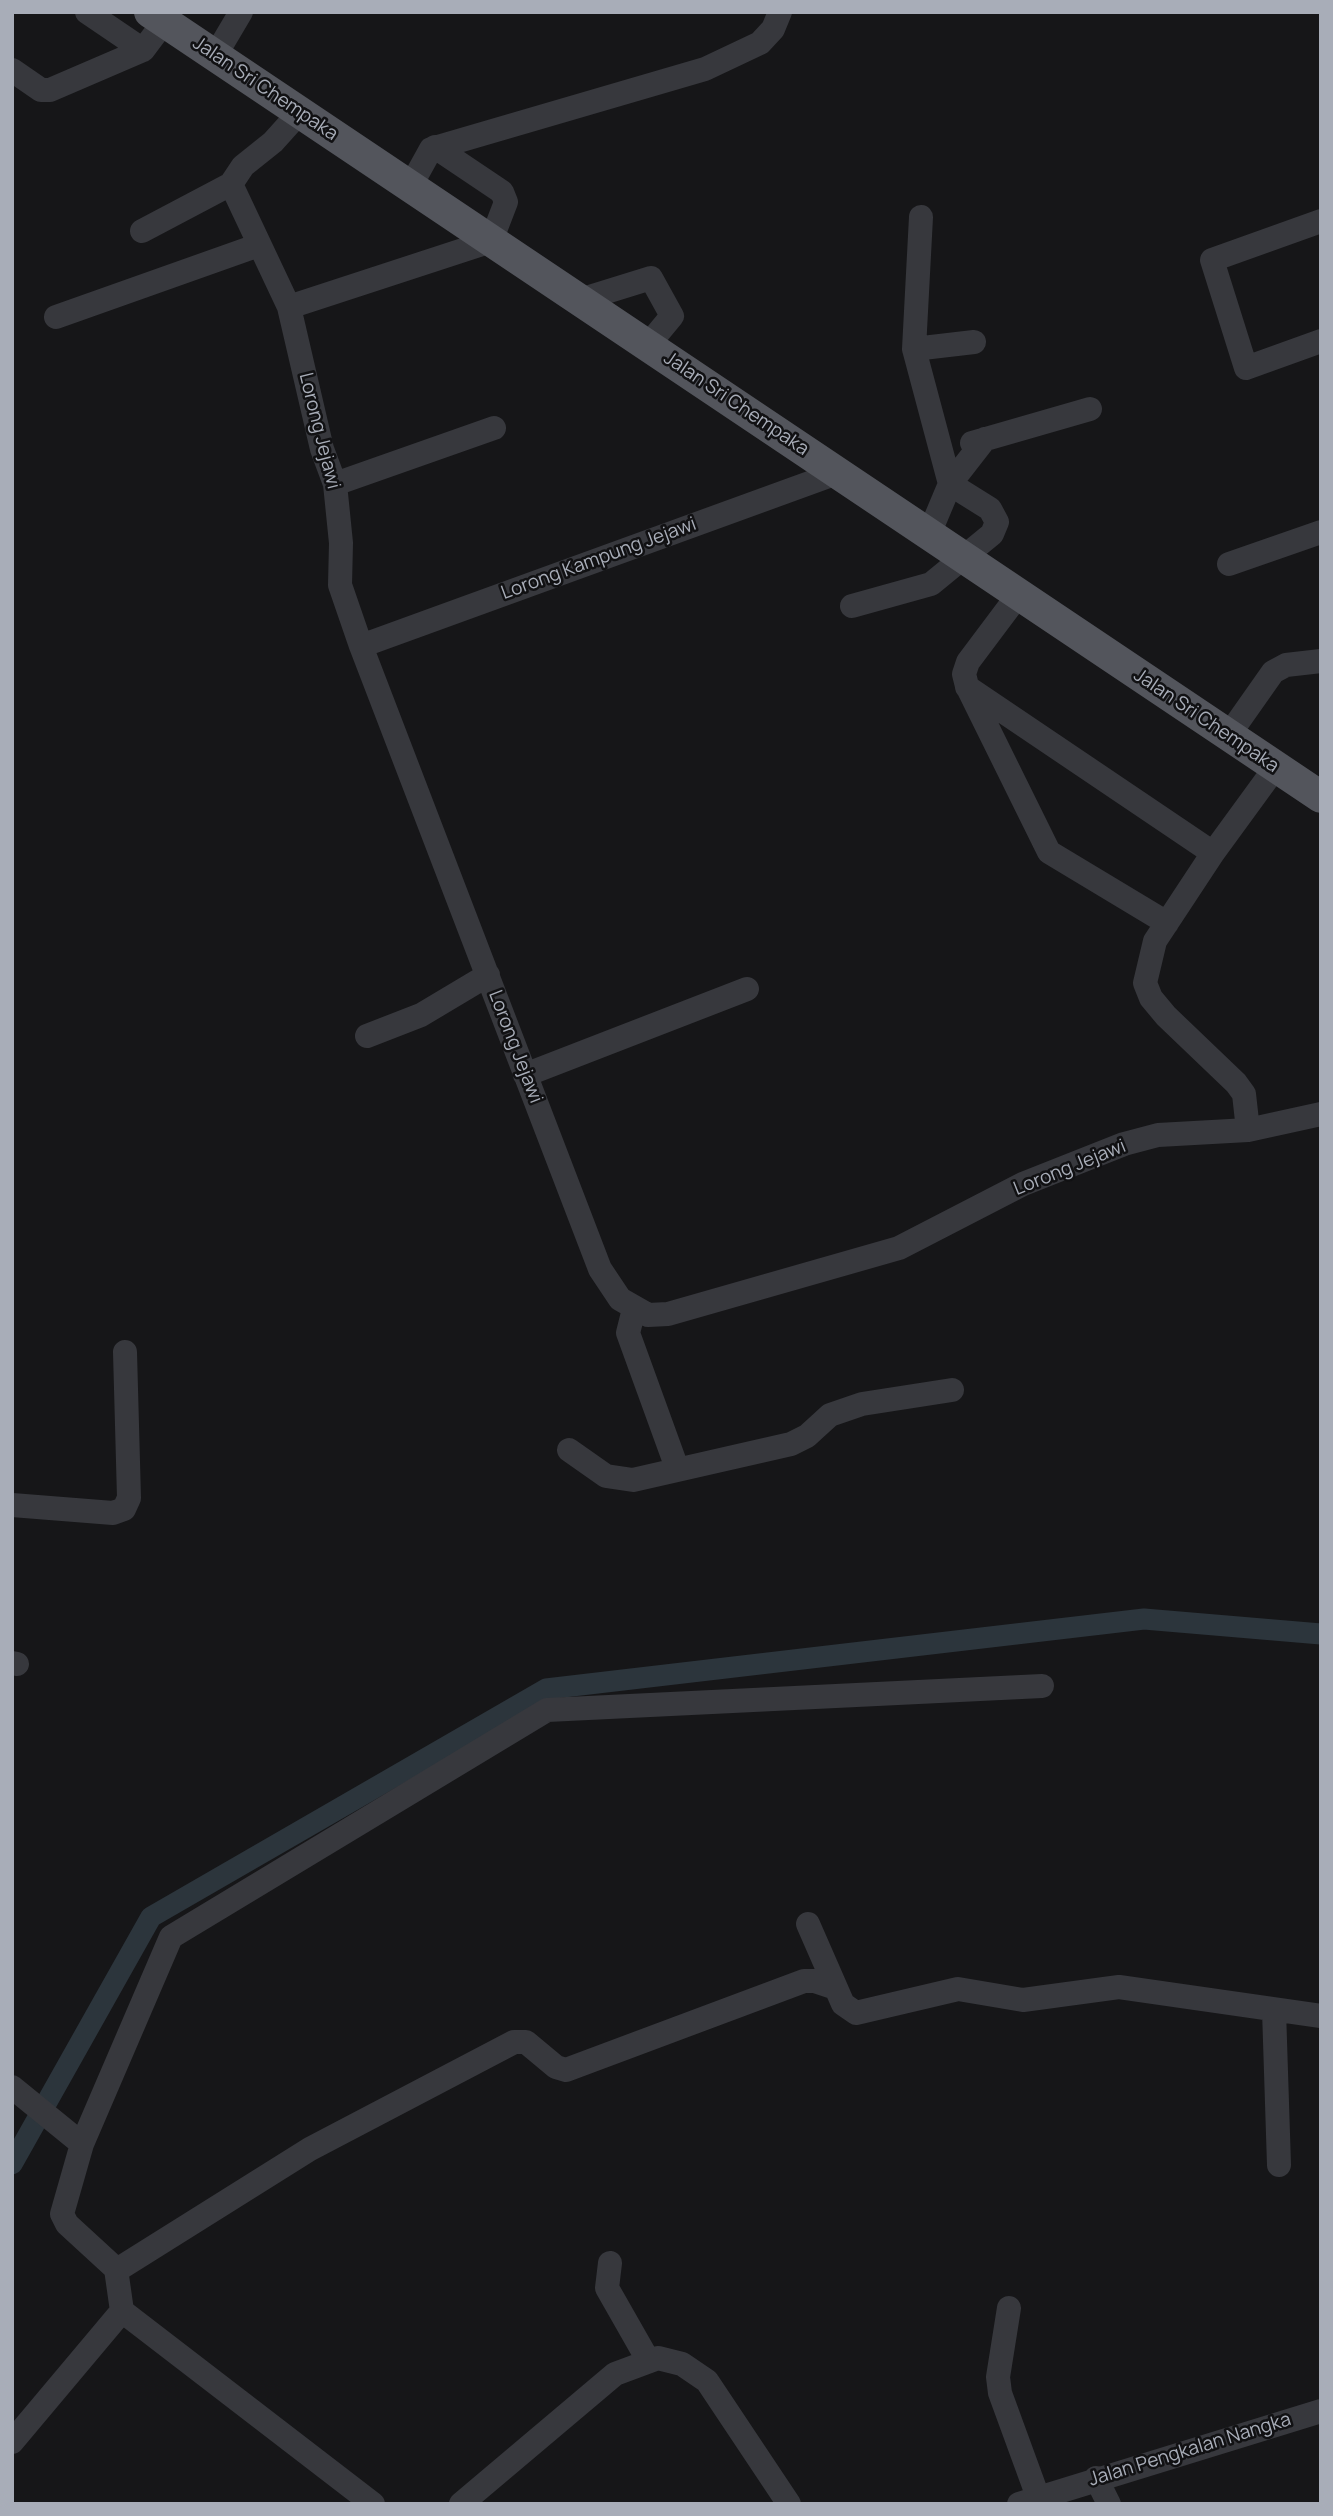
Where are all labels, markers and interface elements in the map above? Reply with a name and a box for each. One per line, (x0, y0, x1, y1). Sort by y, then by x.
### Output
street label: Jalan Sri Chempaka (188, 32, 342, 146)
street label: Jalan Sri Chempaka (659, 347, 813, 461)
street label: Lorong Jejawi (294, 370, 344, 492)
street label: Lorong Kampung Jejawi (498, 513, 700, 605)
street label: Jalan Sri Chempaka (1129, 664, 1283, 778)
street label: Lorong Jejawi (483, 987, 547, 1107)
street label: Lorong Jejawi (1011, 1135, 1129, 1201)
street label: Jalan Pengkalan Nangka (1086, 2408, 1294, 2492)

